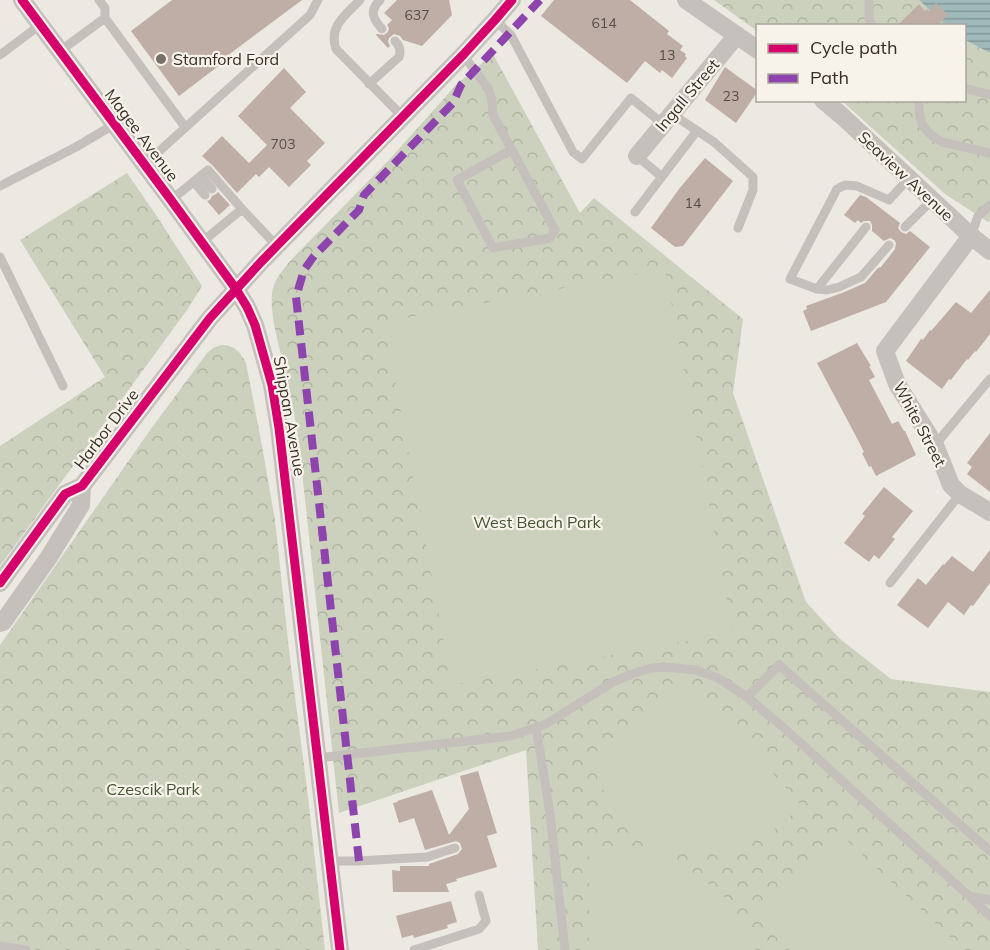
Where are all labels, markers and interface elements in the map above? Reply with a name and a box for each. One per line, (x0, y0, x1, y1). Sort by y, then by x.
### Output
house number: 637 (404, 6, 430, 24)
house number: 614 (591, 14, 617, 32)
legend (756, 24, 966, 102)
text: Cycle path (810, 36, 897, 59)
house number: 13 (659, 46, 675, 64)
place label: Stamford Ford (173, 49, 279, 69)
marker: Stamford Ford (154, 52, 168, 66)
street label: Ingall Street (651, 54, 723, 135)
text: Path (810, 66, 849, 89)
street label: Magee Avenue (101, 85, 183, 185)
house number: 23 (723, 87, 739, 105)
street label: Seaview Avenue (854, 127, 958, 225)
house number: 703 (270, 135, 296, 153)
house number: 14 (685, 194, 702, 212)
street label: Shippan Avenue (270, 355, 310, 477)
street label: White Street (889, 378, 951, 470)
street label: Harbor Drive (69, 385, 143, 473)
park label: West Beach Park (473, 512, 602, 532)
park label: Czescik Park (106, 779, 200, 799)

